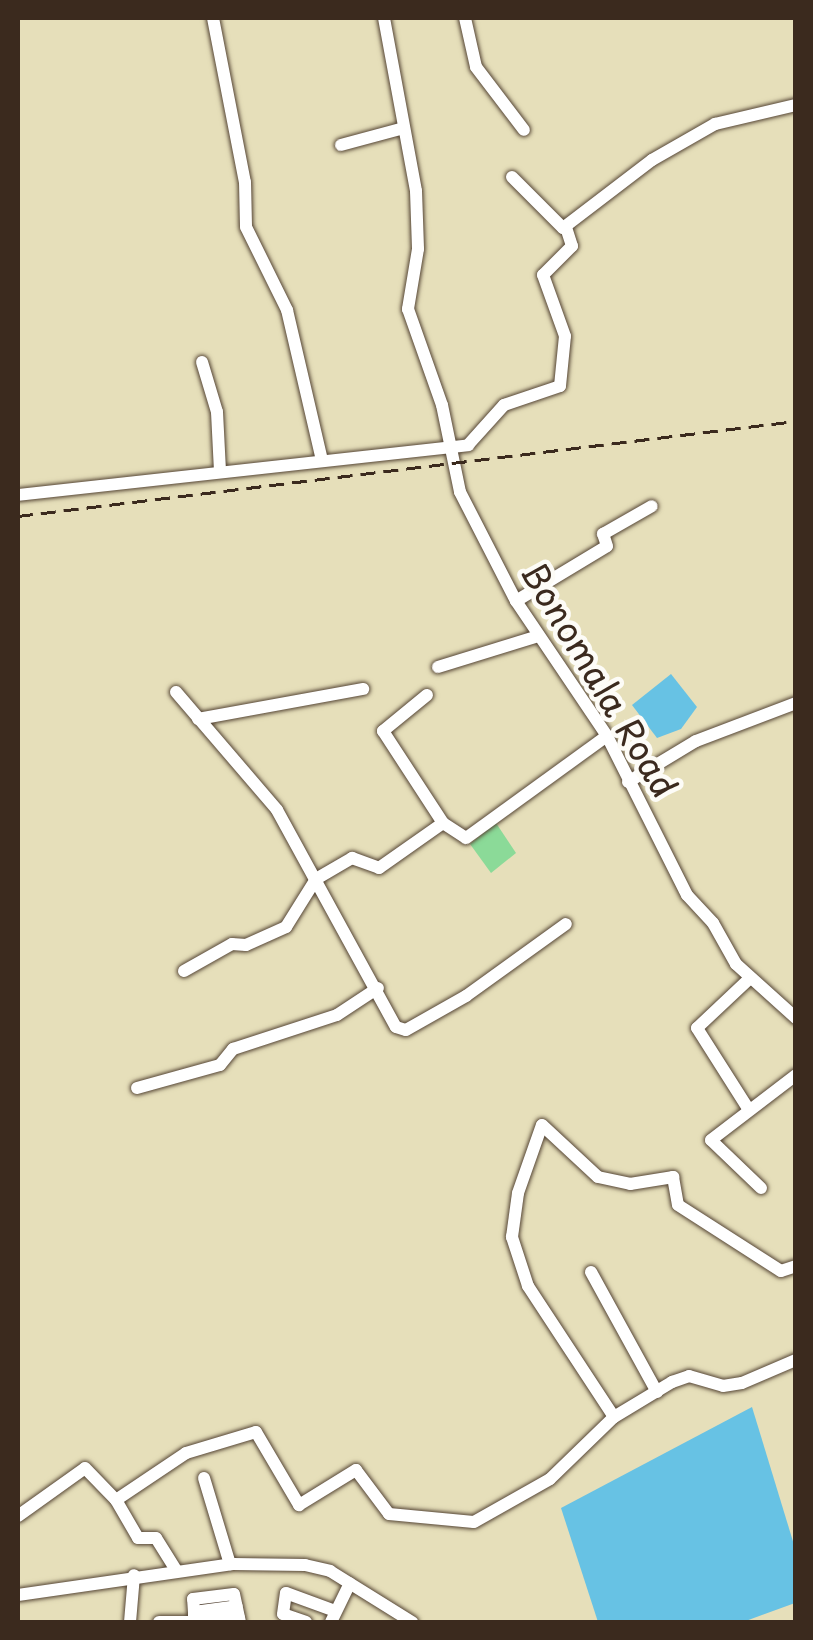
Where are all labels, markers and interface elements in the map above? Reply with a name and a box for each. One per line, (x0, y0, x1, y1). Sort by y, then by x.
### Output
street label: Bonomala Road (513, 553, 687, 805)

